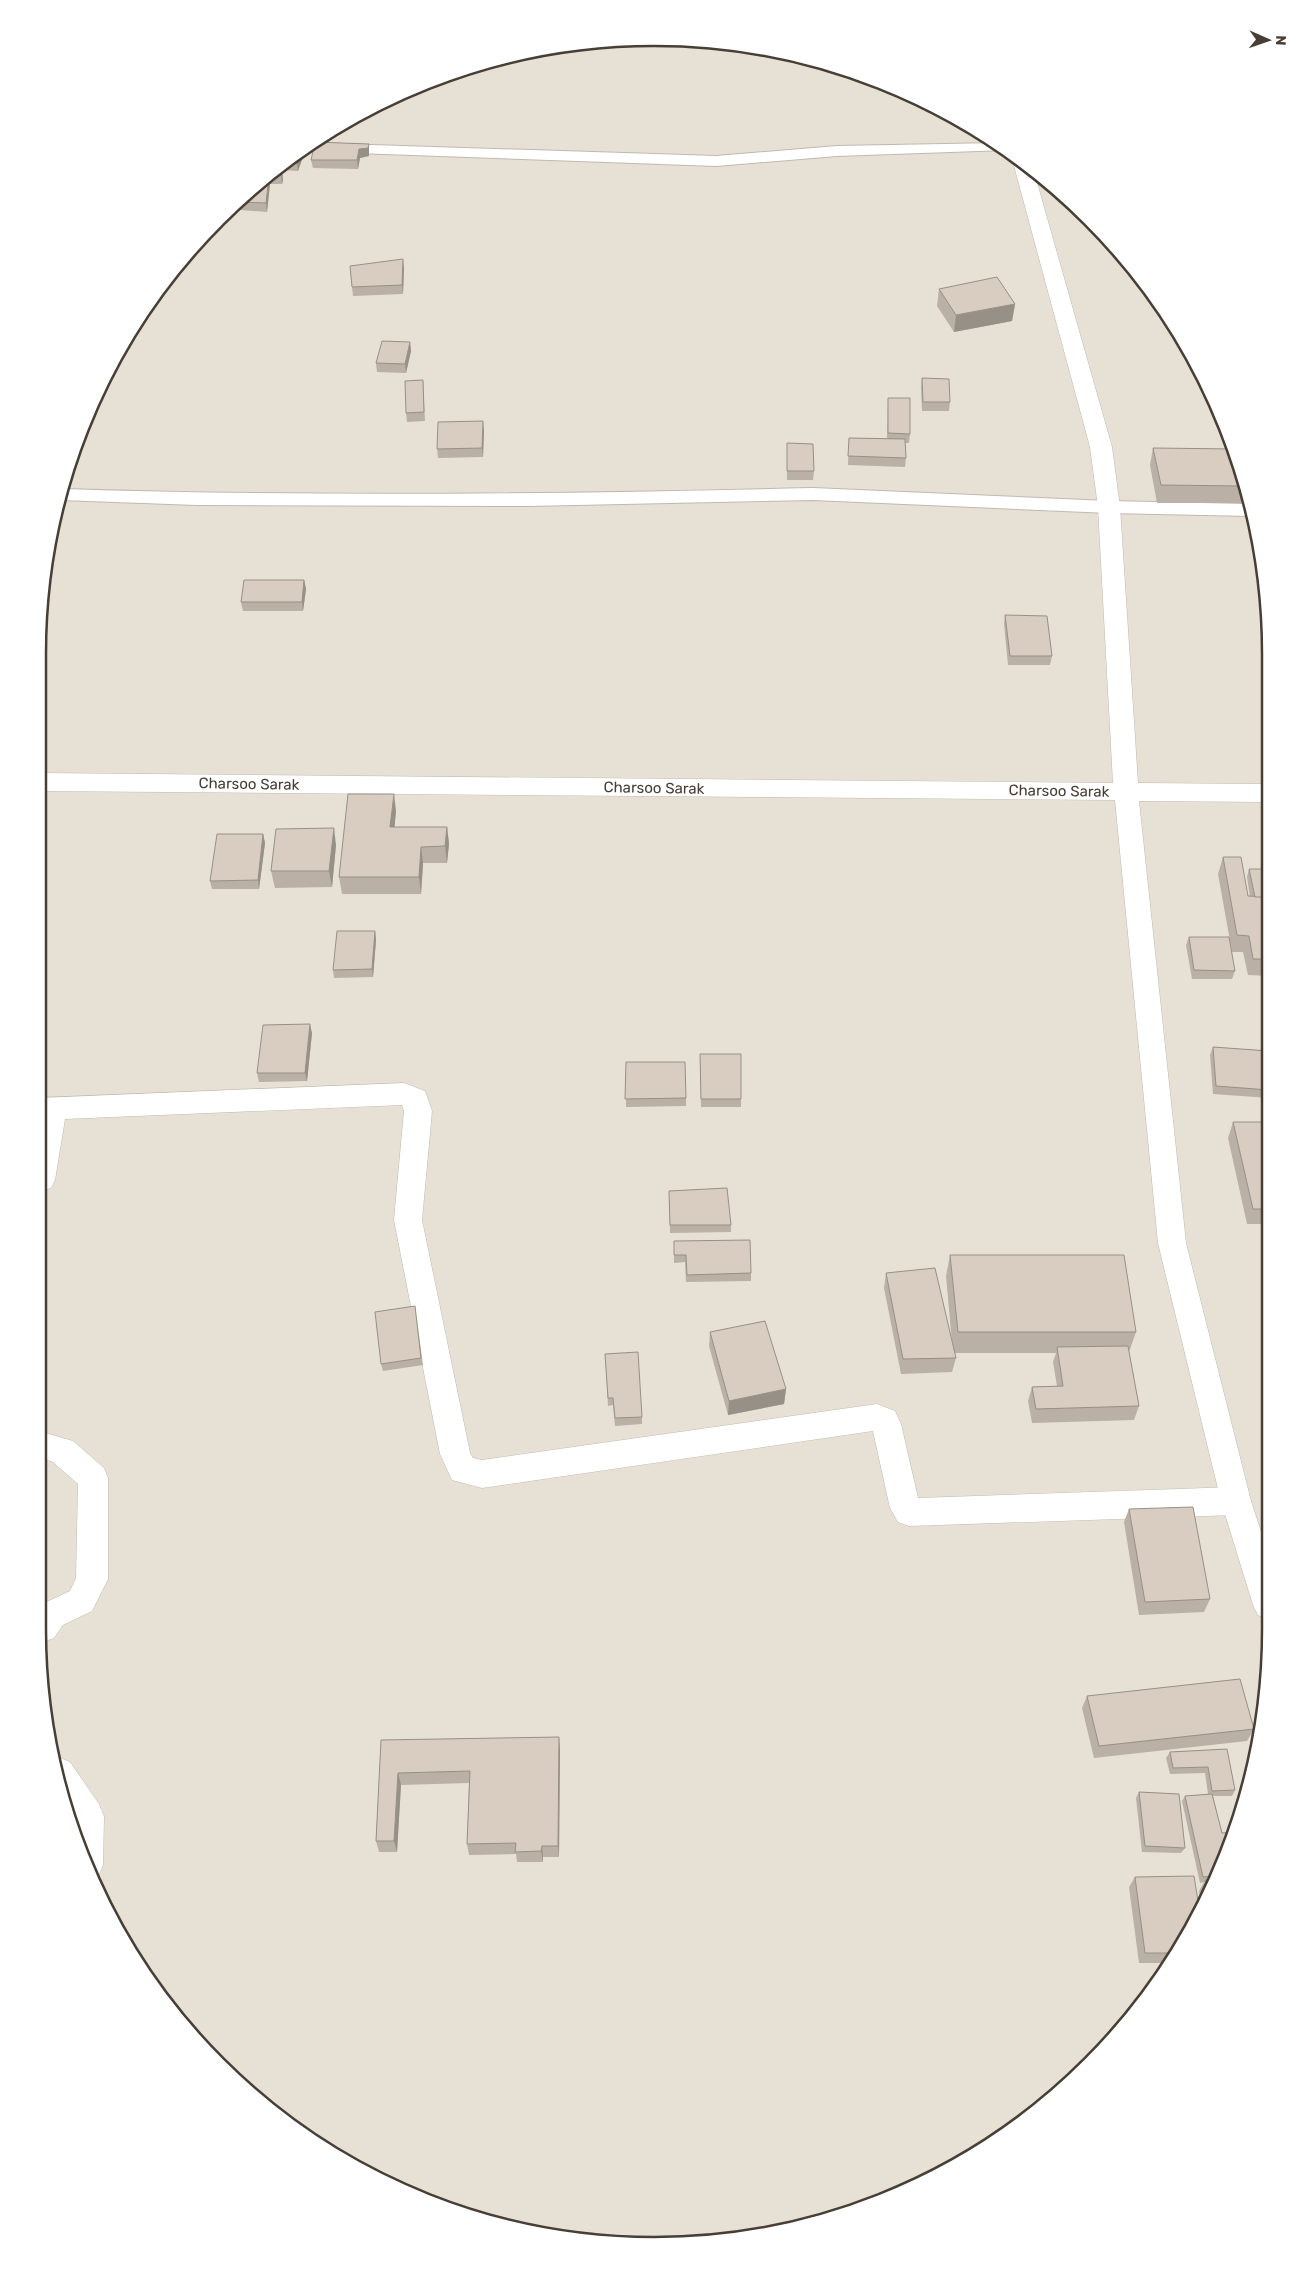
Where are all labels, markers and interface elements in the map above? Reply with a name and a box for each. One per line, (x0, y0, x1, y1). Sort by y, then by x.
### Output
north arrow (1243, 15, 1293, 65)
text: N (1272, 35, 1289, 46)
street label: Charsoo Sarak (198, 774, 300, 794)
street label: Charsoo Sarak (603, 778, 705, 798)
street label: Charsoo Sarak (1008, 781, 1110, 801)

